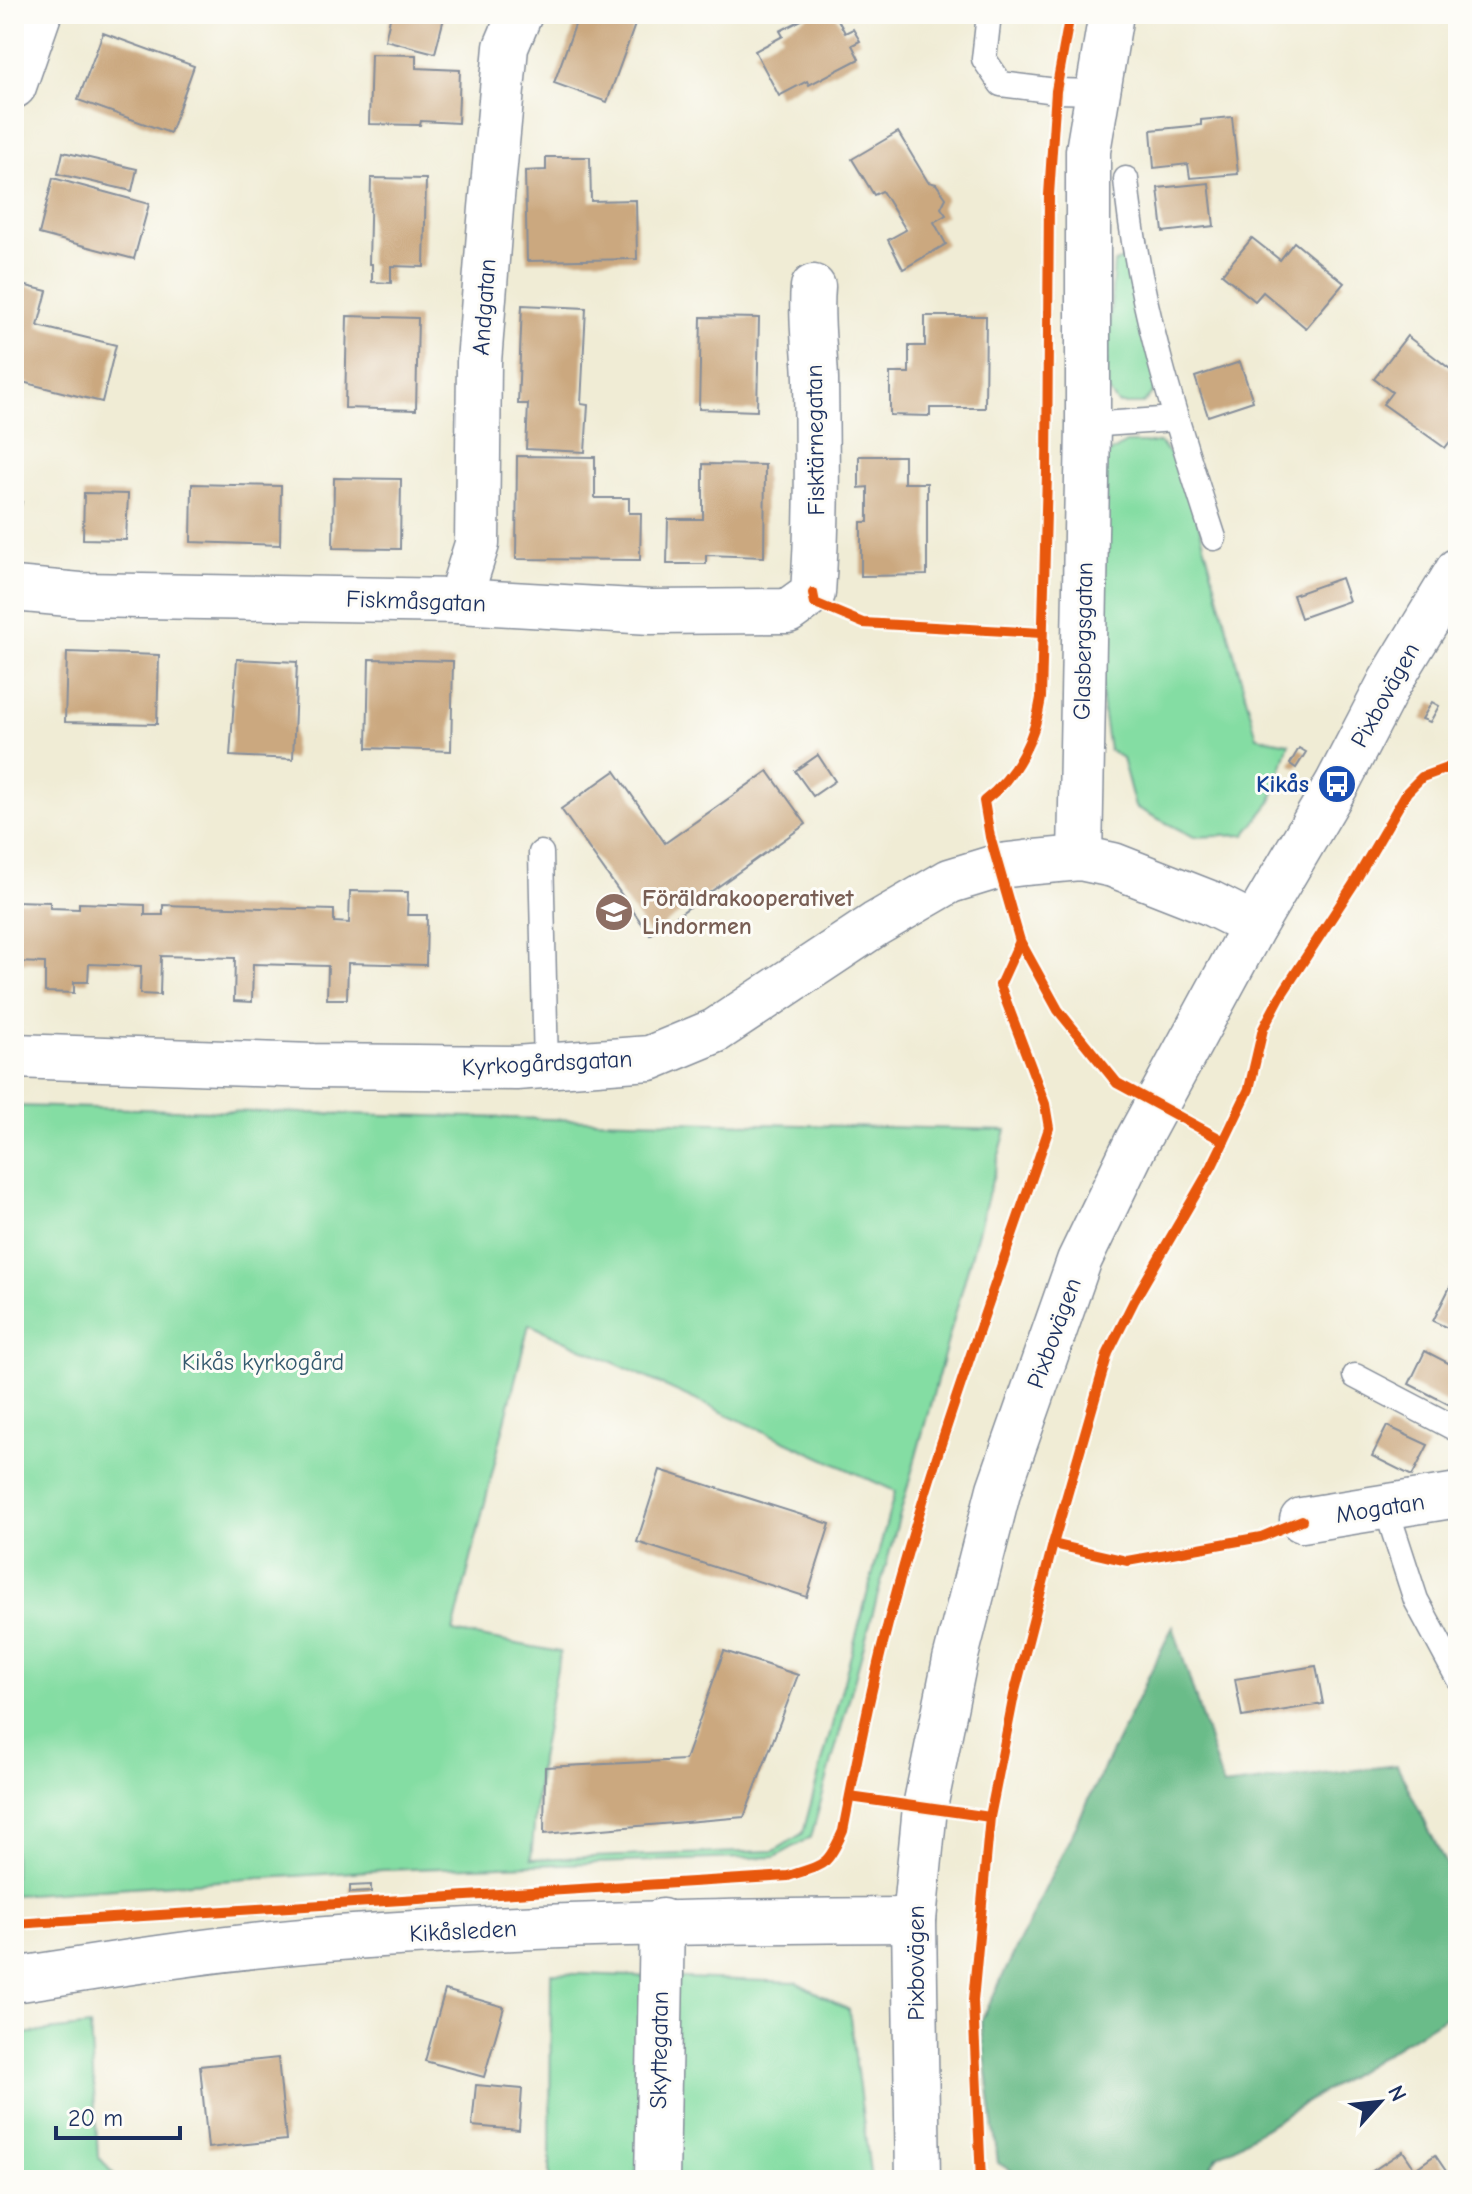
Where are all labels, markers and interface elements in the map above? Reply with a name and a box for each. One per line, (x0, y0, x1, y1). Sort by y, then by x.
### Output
street label: Andgatan (467, 258, 501, 356)
street label: Fisktärnegatan (800, 364, 830, 516)
street label: Glasbergsgatan (1068, 562, 1098, 720)
street label: Fiskmåsgatan (346, 585, 486, 617)
street label: Pixbovägen (1345, 638, 1425, 752)
bus stop icon: Kikås (1316, 763, 1358, 805)
place label: Kikås (1256, 770, 1309, 798)
place label: Föräldrakooperativet Lindormen (642, 884, 855, 940)
school or university icon: Föräldrakooperativet Lindormen (593, 891, 635, 933)
street label: Kyrkogårdsgatan (461, 1045, 633, 1081)
street label: Pixbovägen (1021, 1274, 1087, 1392)
park label: Kikås kyrkogård (182, 1348, 344, 1376)
street label: Mogatan (1333, 1487, 1427, 1529)
street label: Pixbovägen (902, 1905, 930, 2021)
street label: Kikåsleden (409, 1914, 517, 1948)
street label: Skyttegatan (644, 1991, 674, 2109)
north arrow (1340, 2062, 1420, 2142)
text: N (1382, 2081, 1412, 2106)
scale bar (56, 2090, 180, 2140)
text: 20 m (68, 2104, 123, 2132)

